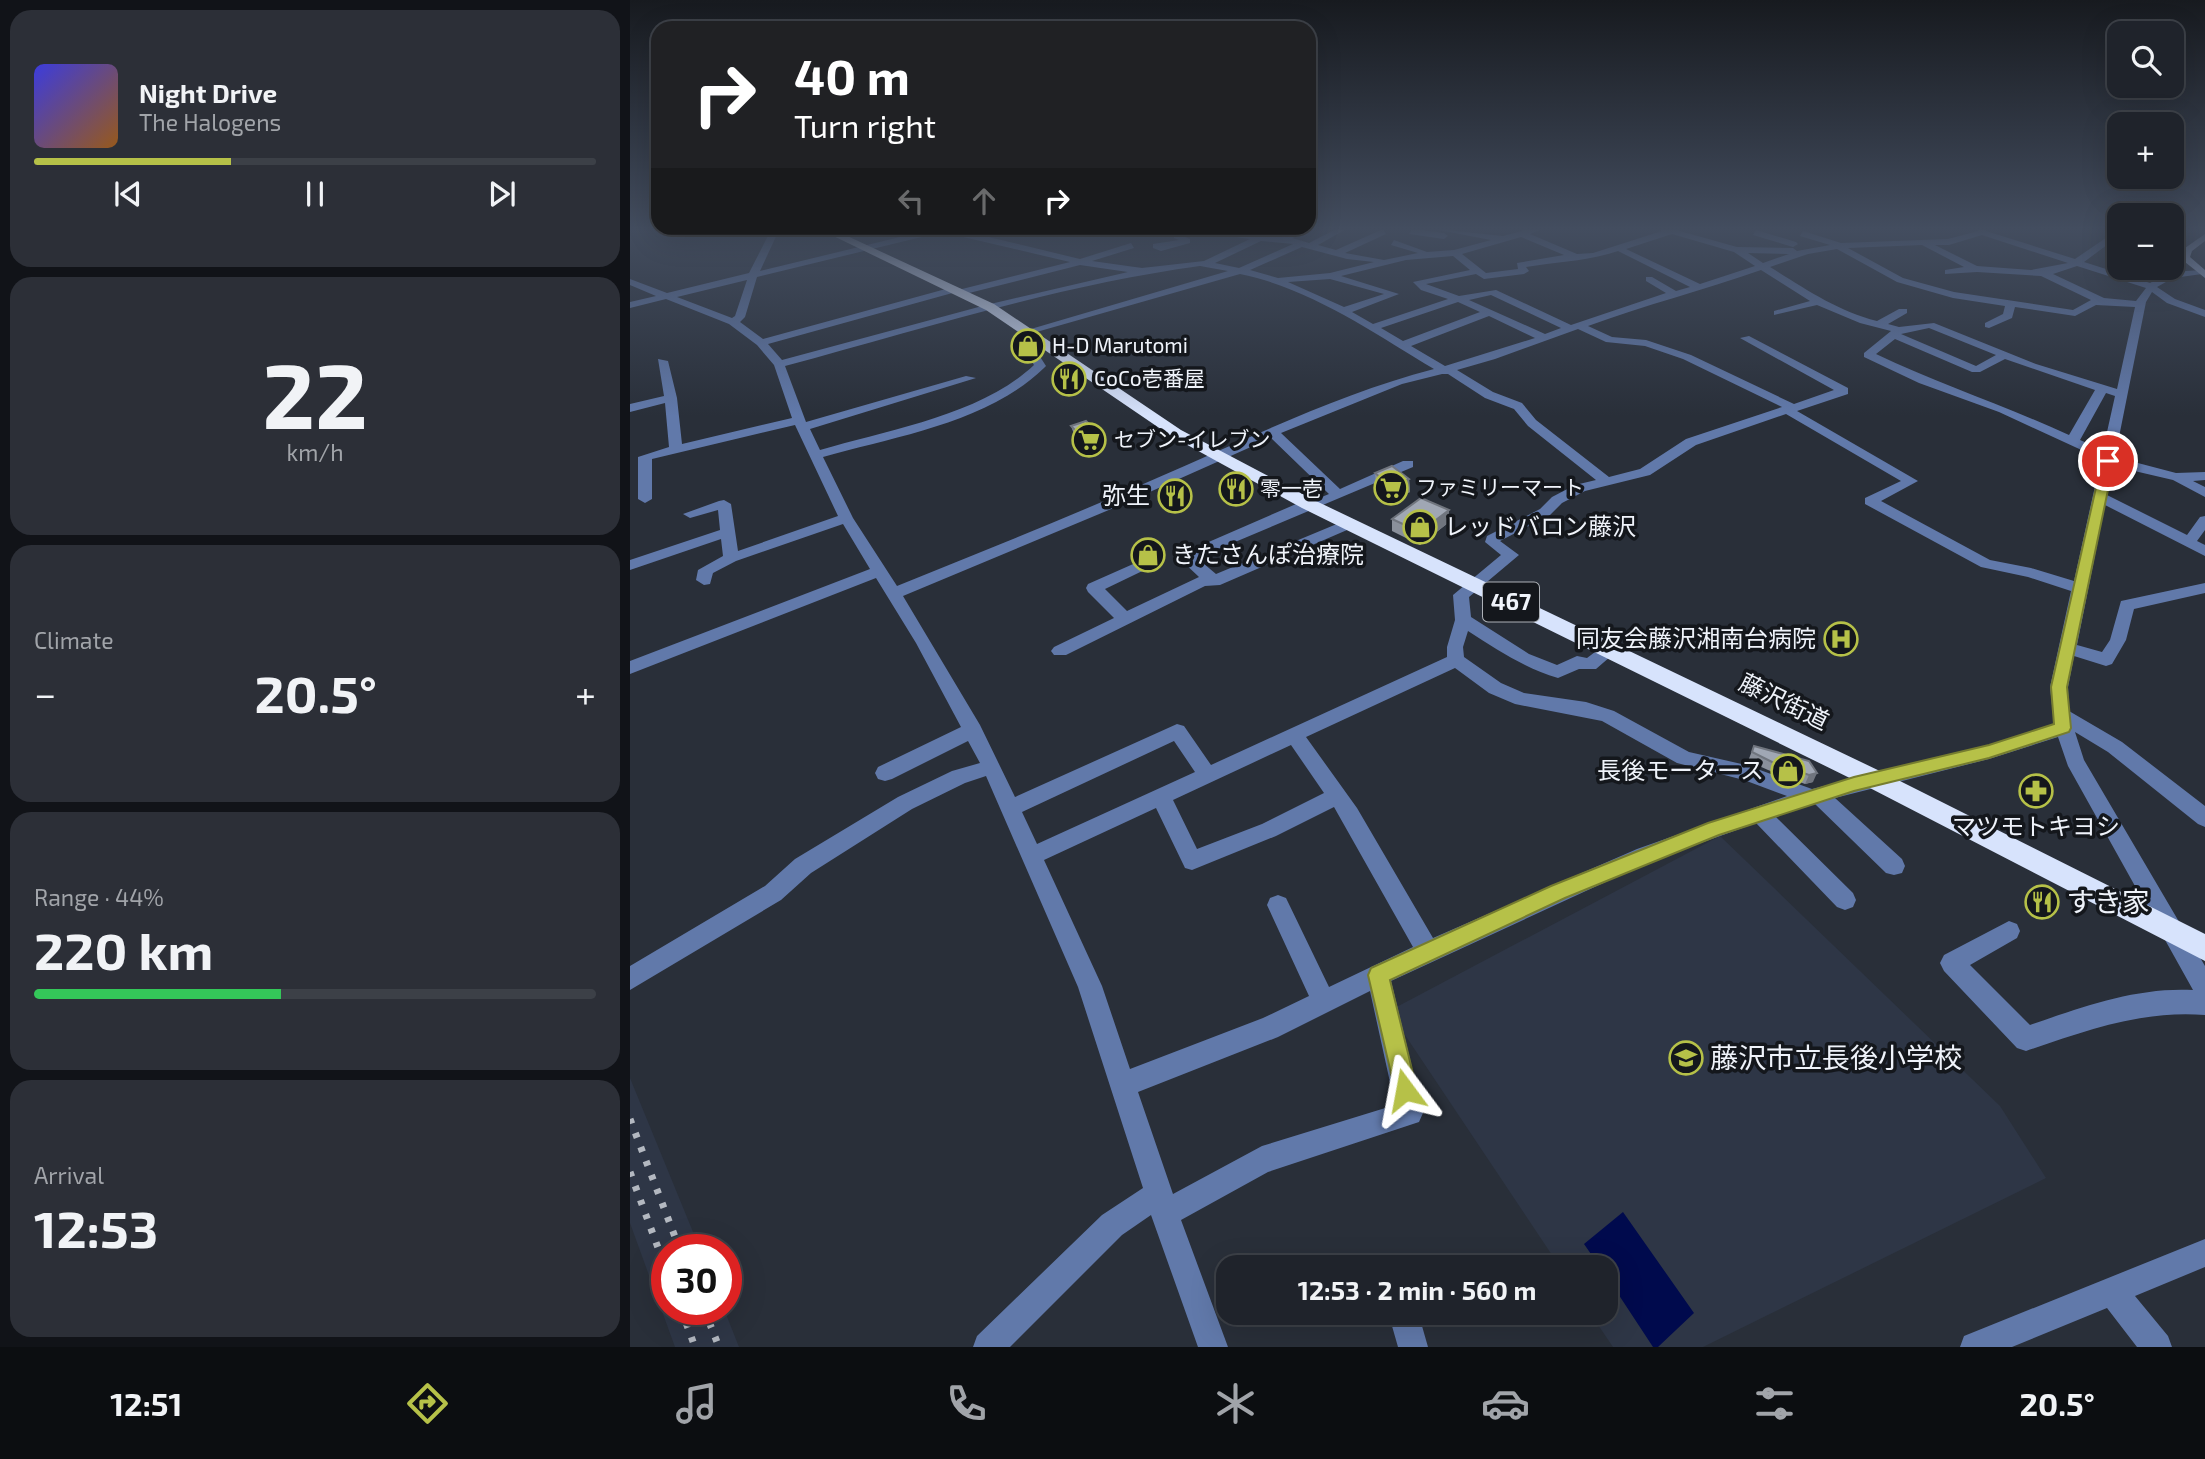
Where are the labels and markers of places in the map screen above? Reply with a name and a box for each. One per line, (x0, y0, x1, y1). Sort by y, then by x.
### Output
shop icon: H-D Marutomi (1009, 327, 1047, 365)
place label: H-D Marutomi (1052, 332, 1188, 357)
restaurant icon: CoCo壱番屋 (1050, 360, 1088, 398)
place label: CoCo壱番屋 (1094, 365, 1205, 390)
supermarket icon: セブン-イレブン (1070, 421, 1108, 459)
place label: セブン-イレブン (1114, 426, 1270, 451)
pin (2078, 431, 2138, 491)
supermarket icon: ファミリーマート (1372, 469, 1410, 507)
restaurant icon: 零一壱 (1217, 470, 1255, 508)
place label: ファミリーマート (1416, 474, 1584, 499)
place label: 零一壱 (1260, 475, 1323, 500)
restaurant icon: 弥生 (1156, 477, 1194, 515)
place label: 弥生 (1102, 480, 1150, 509)
shop icon: レッドバロン藤沢 (1401, 508, 1439, 546)
place label: レッドバロン藤沢 (1444, 511, 1636, 540)
shop icon: きたさんぽ治療院 (1129, 536, 1167, 574)
place label: きたさんぽ治療院 (1172, 539, 1364, 568)
hospital icon: 同友会藤沢湘南台病院 (1822, 620, 1860, 658)
place label: 同友会藤沢湘南台病院 (1576, 623, 1816, 652)
shop icon: 長後モータース (1769, 752, 1807, 790)
place label: 長後モータース (1597, 755, 1764, 784)
pharmacy icon: マツモトキヨシ (2017, 772, 2055, 810)
place label: マツモトキヨシ (1952, 811, 2120, 840)
restaurant icon: すき家 (2023, 883, 2061, 921)
place label: すき家 (2066, 884, 2150, 918)
school or university icon: 藤沢市立長後小学校 (1667, 1039, 1705, 1077)
place label: 藤沢市立長後小学校 (1710, 1040, 1962, 1074)

